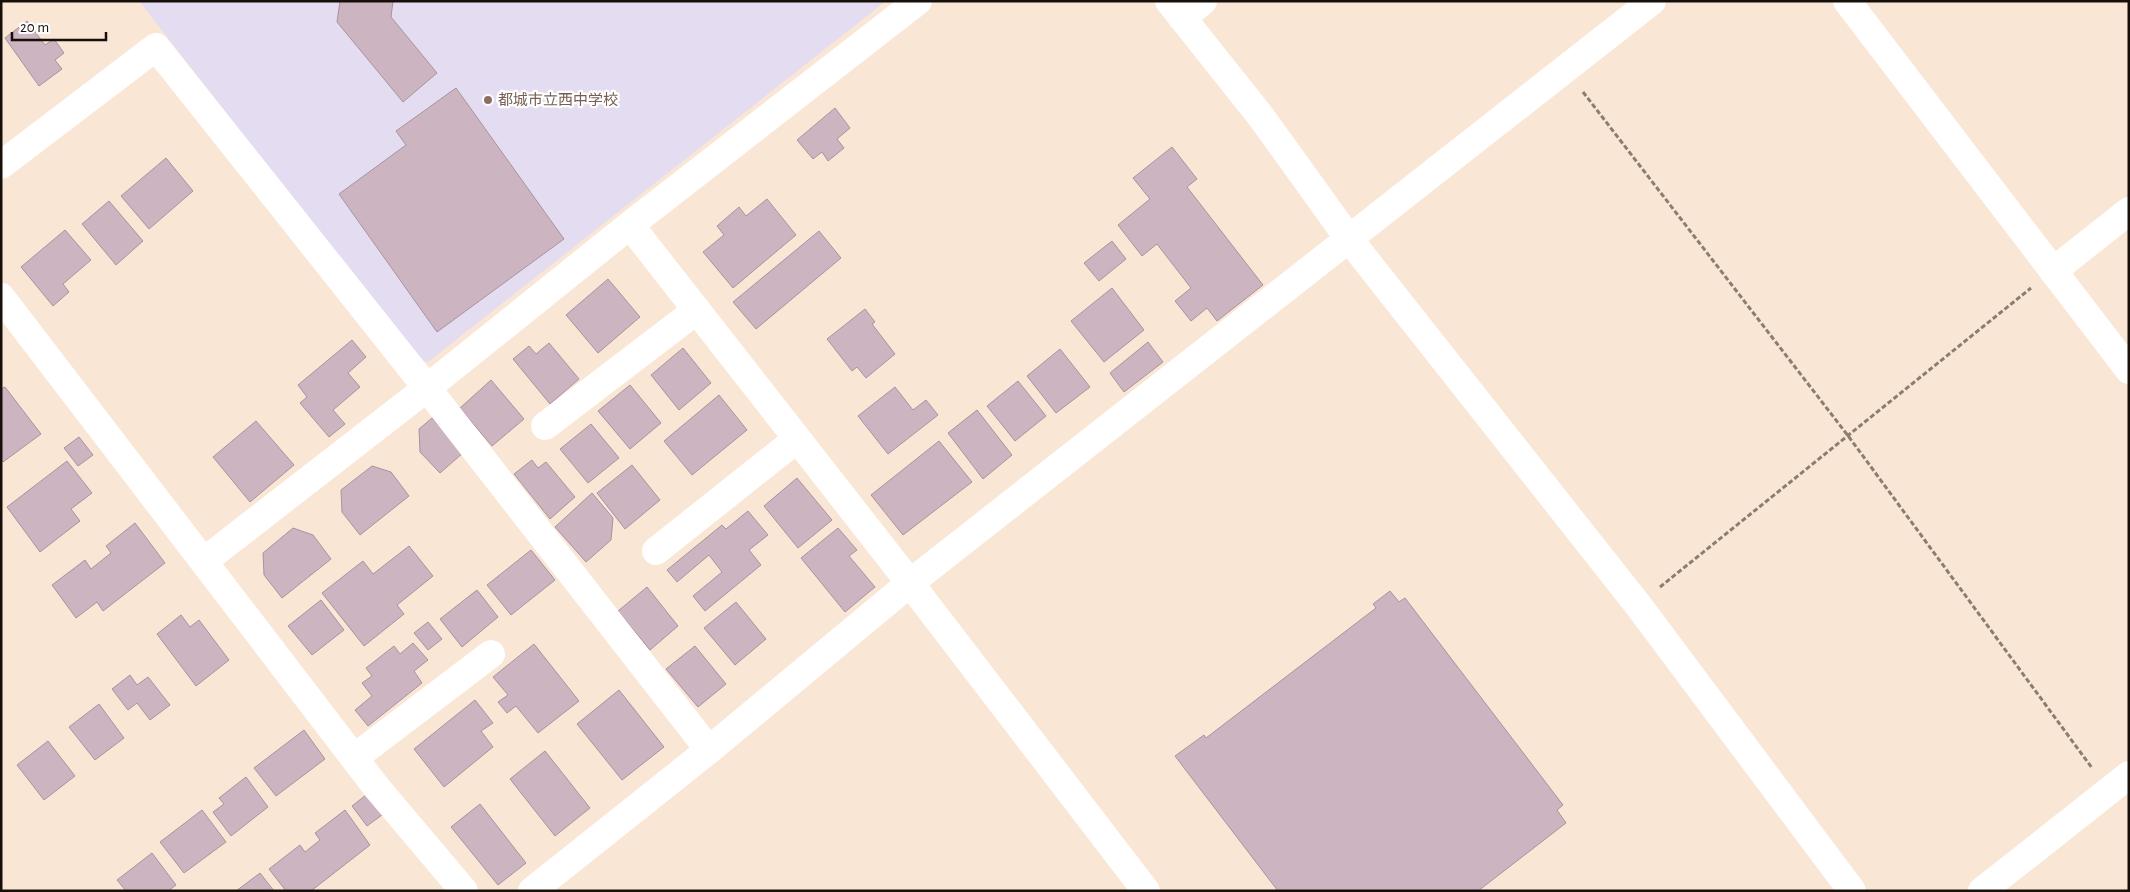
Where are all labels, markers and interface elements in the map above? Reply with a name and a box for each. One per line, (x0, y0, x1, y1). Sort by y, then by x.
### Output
scale bar (12, 10, 106, 42)
text: 20 m (20, 20, 49, 35)
place label: 都城市立西中学校 (498, 92, 618, 108)
marker: 都城市立西中学校 (482, 94, 494, 106)

